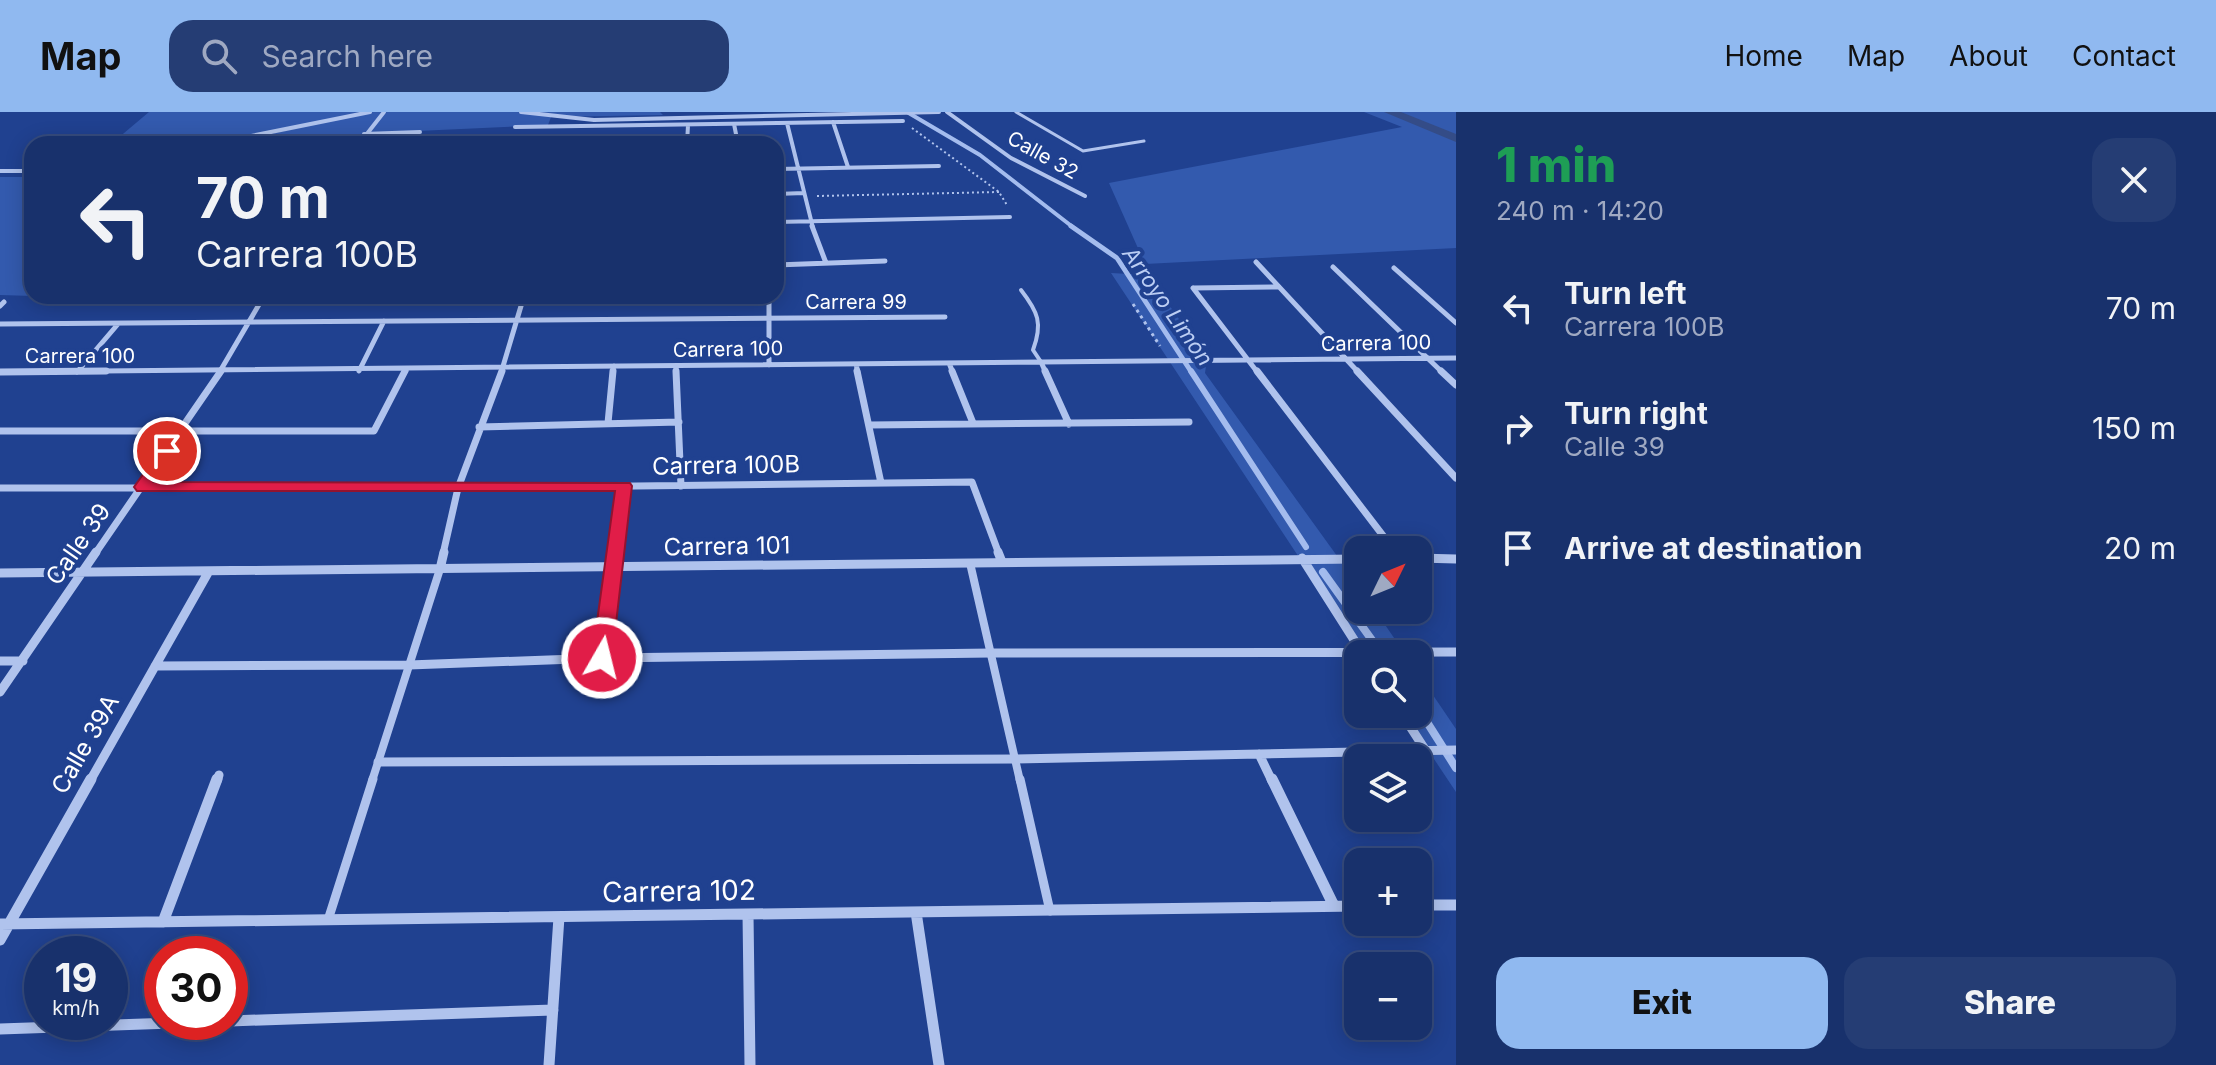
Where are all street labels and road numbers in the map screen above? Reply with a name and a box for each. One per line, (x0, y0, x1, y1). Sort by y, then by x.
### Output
street label: Calle 32 (1003, 126, 1083, 184)
street label: Carrera 99 (805, 290, 907, 314)
street label: Carrera 100 (1321, 330, 1431, 356)
street label: Carrera 100 (673, 336, 783, 362)
street label: Carrera 100 (25, 344, 135, 368)
street label: Carrera 100B (652, 449, 800, 481)
street label: Calle 39 (39, 498, 117, 590)
street label: Carrera 101 (663, 530, 791, 562)
street label: Calle 39A (45, 689, 125, 799)
street label: Carrera 102 (602, 873, 756, 909)

